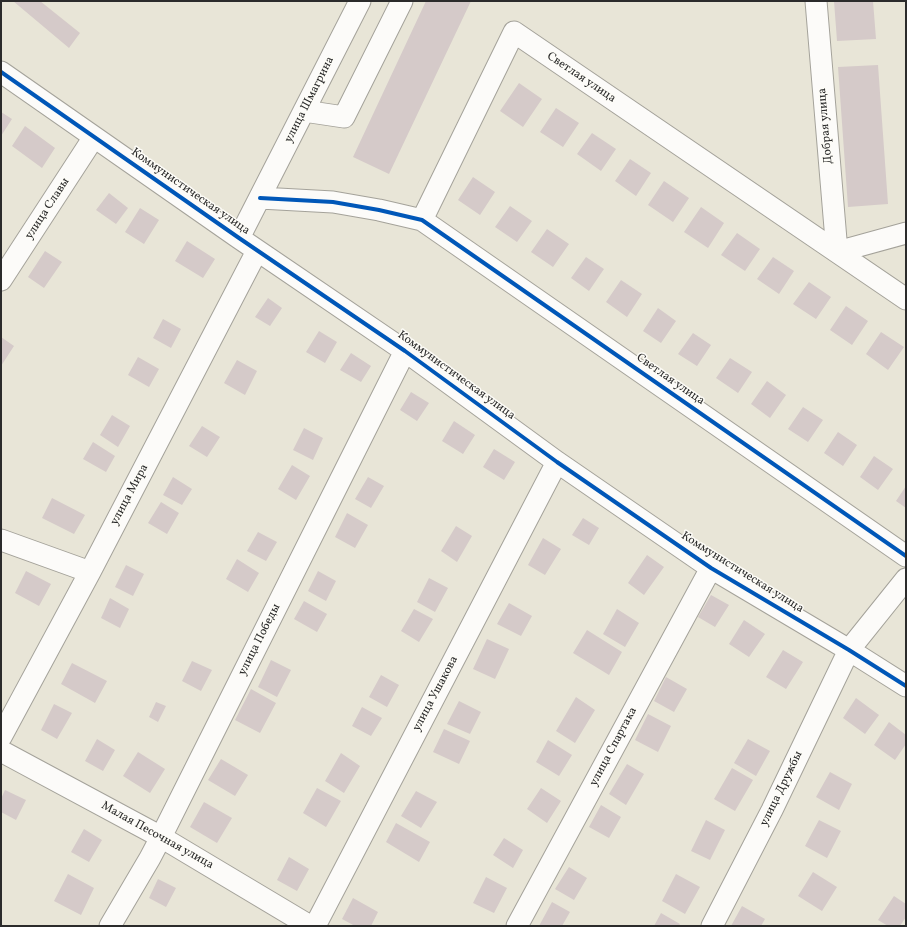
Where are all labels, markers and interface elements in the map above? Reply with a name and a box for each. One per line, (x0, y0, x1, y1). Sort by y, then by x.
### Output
street label: Светлая улица (544, 50, 618, 106)
street label: улица Шмагрина (282, 54, 338, 146)
street label: Добрая улица (816, 87, 836, 165)
street label: Коммунистическая улица (128, 145, 252, 239)
street label: улица Славы (23, 175, 73, 243)
street label: Коммунистическая улица (394, 328, 518, 424)
street label: Светлая улица (633, 351, 707, 409)
street label: улица Мира (108, 462, 152, 528)
street label: Коммунистическая улица (678, 529, 806, 617)
street label: улица Победы (236, 602, 284, 678)
street label: улица Ушакова (410, 654, 462, 734)
street label: улица Спартака (587, 705, 641, 789)
street label: улица Дружбы (758, 749, 806, 829)
street label: Малая Песочная улица (98, 799, 216, 873)

